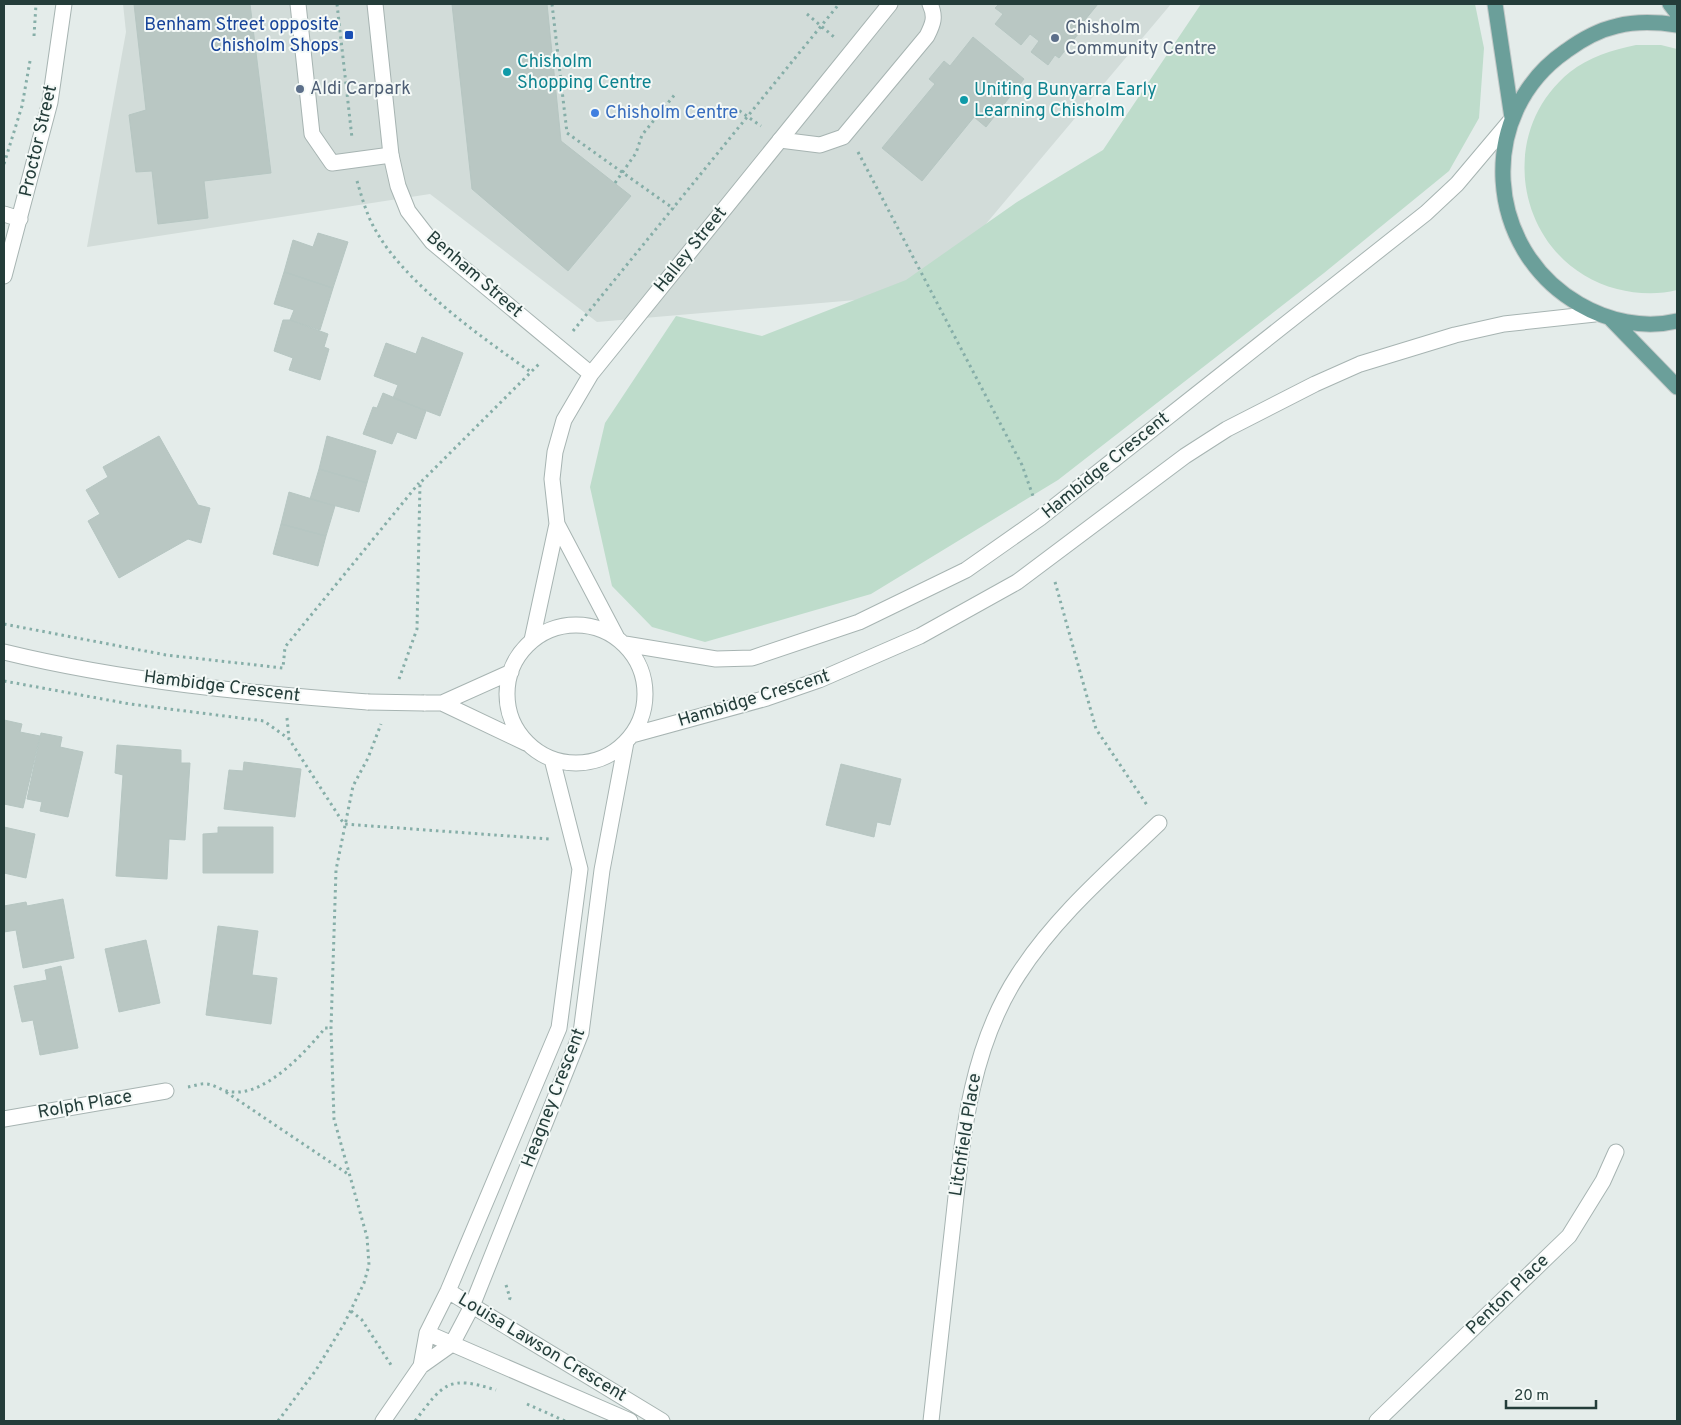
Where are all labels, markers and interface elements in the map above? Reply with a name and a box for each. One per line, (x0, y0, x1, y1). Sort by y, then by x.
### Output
place label: Benham Street opposite Chisholm Shops (144, 14, 339, 58)
place label: Chisholm Community Centre (1065, 17, 1216, 61)
marker: Benham Street opposite Chisholm Shops (343, 29, 355, 41)
marker: Chisholm Community Centre (1049, 32, 1061, 44)
place label: Chisholm Shopping Centre (517, 51, 652, 95)
marker: Chisholm Shopping Centre (501, 66, 513, 78)
place label: Aldi Carpark (310, 78, 411, 101)
place label: Uniting Bunyarra Early Learning Chisholm (974, 79, 1157, 123)
street label: Proctor Street (15, 83, 63, 199)
marker: Aldi Carpark (294, 83, 306, 95)
marker: Uniting Bunyarra Early Learning Chisholm (958, 94, 970, 106)
place label: Chisholm Centre (605, 102, 738, 125)
marker: Chisholm Centre (589, 107, 601, 119)
street label: Halley Street (649, 203, 733, 297)
street label: Benham Street (421, 227, 527, 323)
street label: Hambidge Crescent (1038, 408, 1174, 524)
street label: Hambidge Crescent (675, 665, 833, 733)
street label: Hambidge Crescent (142, 666, 302, 708)
street label: Heagney Crescent (517, 1025, 591, 1171)
street label: Litchfield Place (945, 1072, 987, 1198)
street label: Rolph Place (36, 1085, 134, 1125)
street label: Penton Place (1462, 1250, 1554, 1340)
street label: Louisa Lawson Crescent (453, 1288, 631, 1408)
scale bar (1506, 1378, 1596, 1410)
text: 20 m (1514, 1387, 1549, 1406)

